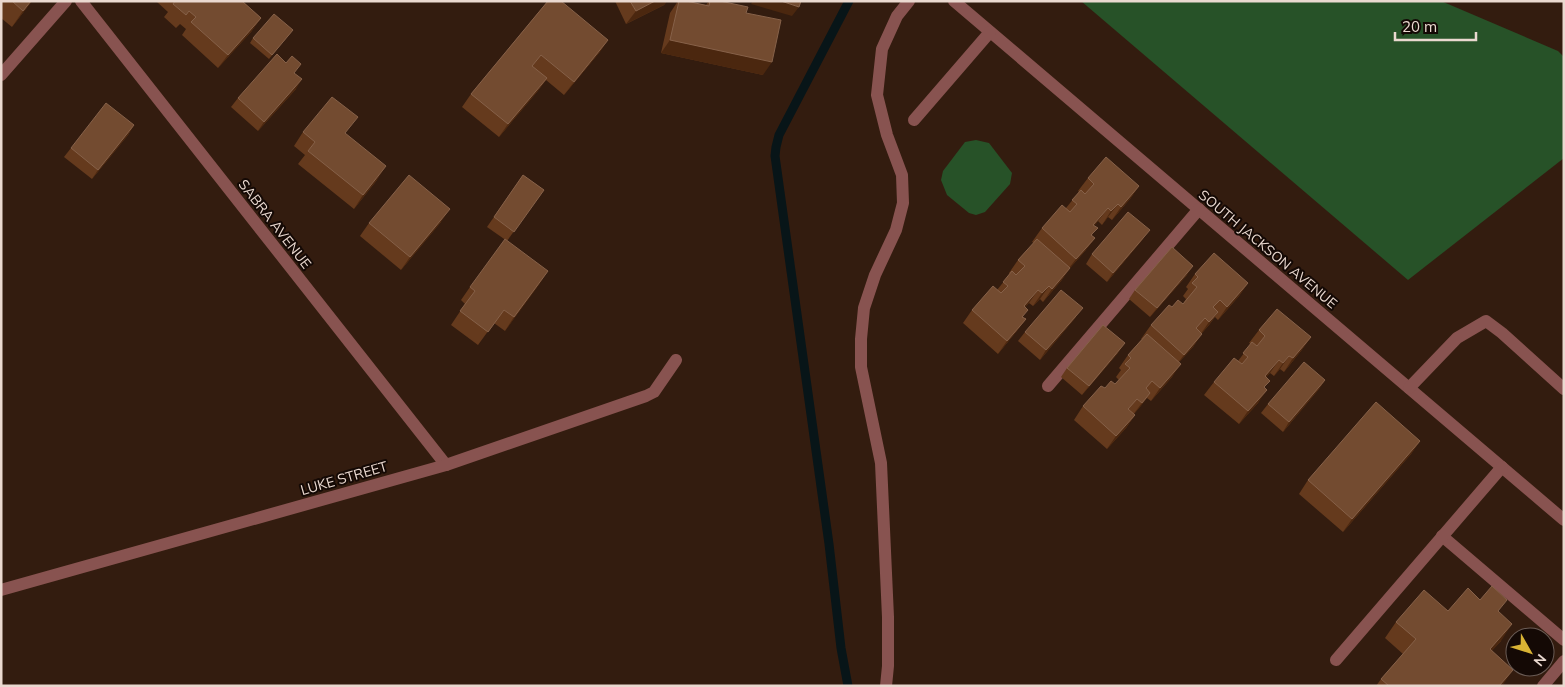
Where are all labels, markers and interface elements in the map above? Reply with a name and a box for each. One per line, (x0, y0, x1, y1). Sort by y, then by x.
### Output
scale bar (1395, 10, 1476, 42)
text: 20 m (1402, 17, 1437, 36)
street label: SABRA AVENUE (235, 176, 315, 272)
street label: SOUTH JACKSON AVENUE (1195, 186, 1341, 312)
street label: LUKE STREET (298, 457, 390, 499)
north arrow (1505, 627, 1555, 677)
text: N (1530, 650, 1550, 670)

